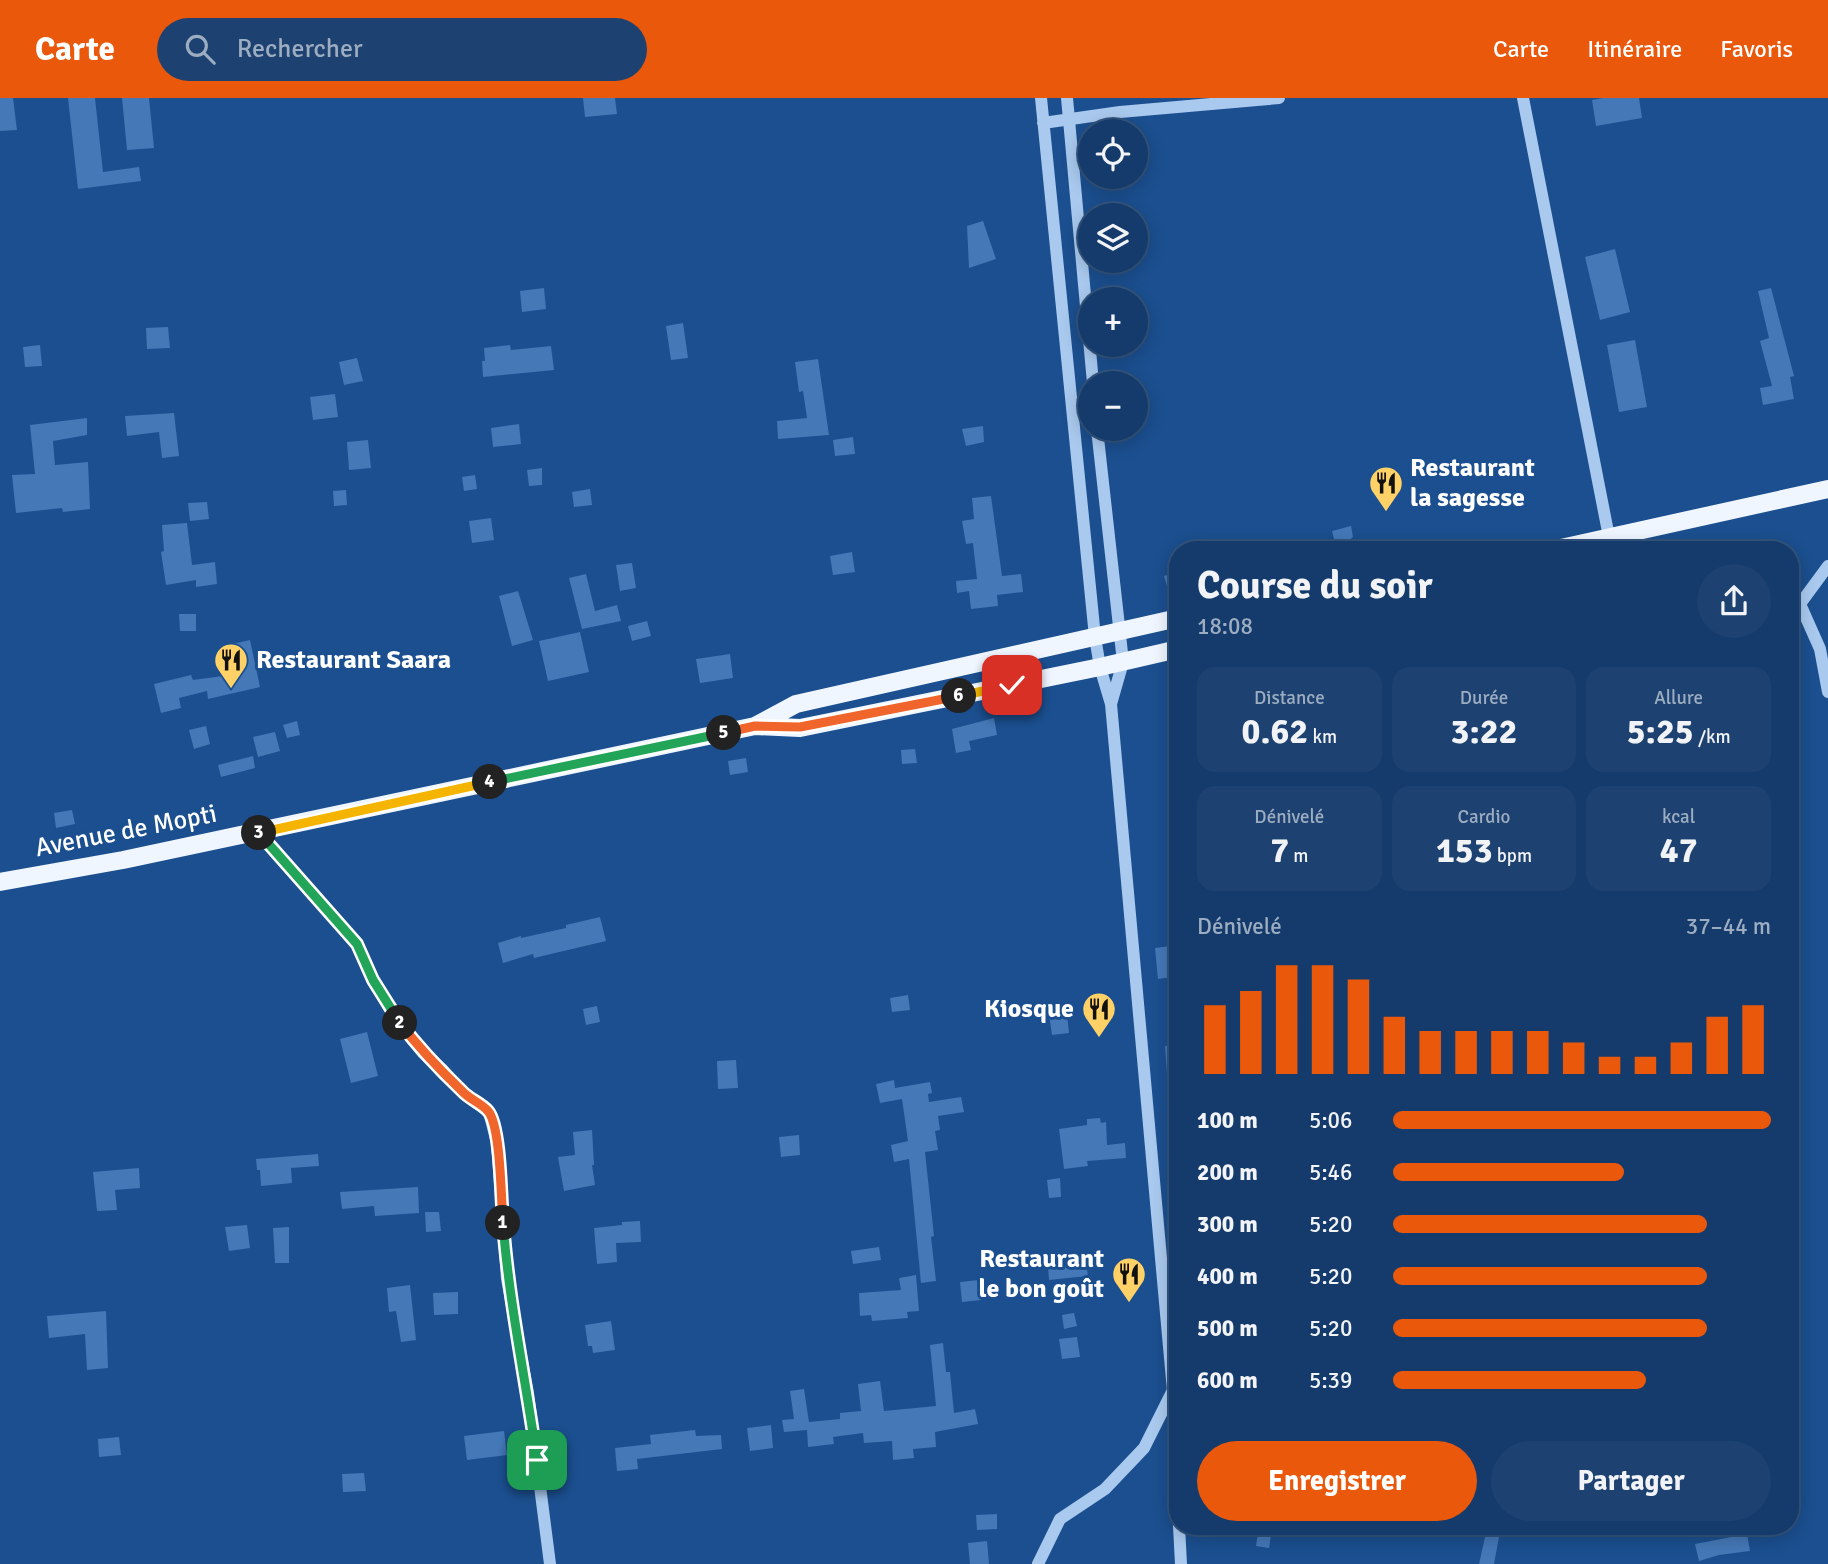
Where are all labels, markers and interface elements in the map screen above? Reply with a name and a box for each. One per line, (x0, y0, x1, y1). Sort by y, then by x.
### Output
search box (157, 18, 647, 81)
text: Carte (35, 29, 115, 70)
icon: search (181, 30, 219, 68)
text: Rechercher (237, 33, 363, 65)
text: Carte (1493, 34, 1549, 64)
text: Itinéraire (1587, 34, 1682, 64)
text: Favoris (1720, 34, 1793, 64)
map controls (1078, 119, 1148, 441)
button: locate (1078, 119, 1148, 189)
button: layers (1078, 203, 1148, 273)
button: + (1078, 287, 1148, 357)
button: − (1078, 371, 1148, 441)
place label: Restaurant la sagesse (1410, 452, 1535, 514)
restaurant icon: Restaurant la sagesse (1367, 464, 1405, 513)
text: Course du soir (1197, 562, 1433, 609)
button: share (1697, 564, 1771, 638)
text: 18:08 (1197, 612, 1253, 641)
restaurant icon: Restaurant Saara (212, 641, 250, 690)
place label: Restaurant Saara (256, 644, 451, 676)
pin (982, 655, 1042, 715)
icon: check (993, 666, 1031, 704)
pin: 6 (942, 678, 976, 714)
text: 6 (953, 683, 964, 707)
text: Distance (1254, 686, 1325, 710)
text: Durée (1460, 686, 1508, 710)
text: Allure (1654, 686, 1703, 710)
text: 0.62 (1242, 710, 1308, 753)
text: 3:22 (1450, 710, 1518, 753)
text: 5:25 (1627, 710, 1694, 753)
pin: 5 (706, 716, 742, 750)
text: 5 (718, 720, 729, 744)
text: km (1308, 725, 1337, 749)
text: /km (1694, 725, 1731, 749)
pin: 4 (472, 764, 508, 800)
text: 4 (484, 769, 495, 793)
street label: Avenue de Mopti (33, 798, 219, 864)
text: Dénivelé (1254, 805, 1324, 829)
text: Cardio (1458, 805, 1510, 829)
text: kcal (1662, 805, 1695, 829)
pin: 3 (242, 816, 276, 850)
text: 3 (253, 820, 264, 844)
text: 7 (1270, 829, 1289, 872)
text: 153 (1436, 829, 1493, 872)
text: 47 (1660, 829, 1698, 872)
text: m (1289, 844, 1308, 868)
text: bpm (1493, 844, 1532, 868)
text: Dénivelé (1197, 912, 1282, 941)
text: 37–44 m (1686, 912, 1771, 941)
restaurant icon: Kiosque (1080, 990, 1118, 1039)
place label: Kiosque (984, 993, 1074, 1025)
pin: 2 (382, 1006, 418, 1040)
text: 2 (394, 1010, 405, 1034)
text: 100 m (1197, 1106, 1258, 1135)
text: 5:06 (1309, 1106, 1352, 1135)
text: 200 m (1197, 1158, 1258, 1187)
text: 5:46 (1309, 1158, 1352, 1187)
pin: 1 (486, 1206, 520, 1240)
text: 1 (497, 1210, 508, 1234)
text: 300 m (1197, 1210, 1258, 1239)
text: 5:20 (1309, 1210, 1352, 1239)
place label: Restaurant le bon goût (979, 1243, 1104, 1305)
restaurant icon: Restaurant le bon goût (1110, 1255, 1148, 1304)
text: 400 m (1197, 1262, 1258, 1291)
text: 5:20 (1309, 1262, 1352, 1291)
text: 500 m (1197, 1314, 1258, 1343)
text: 5:20 (1309, 1314, 1352, 1343)
text: 600 m (1197, 1366, 1258, 1395)
text: 5:39 (1309, 1366, 1352, 1395)
pin (507, 1430, 567, 1490)
icon: arrive (518, 1441, 556, 1479)
button: Enregistrer (1197, 1441, 1477, 1521)
button: Partager (1491, 1441, 1771, 1521)

